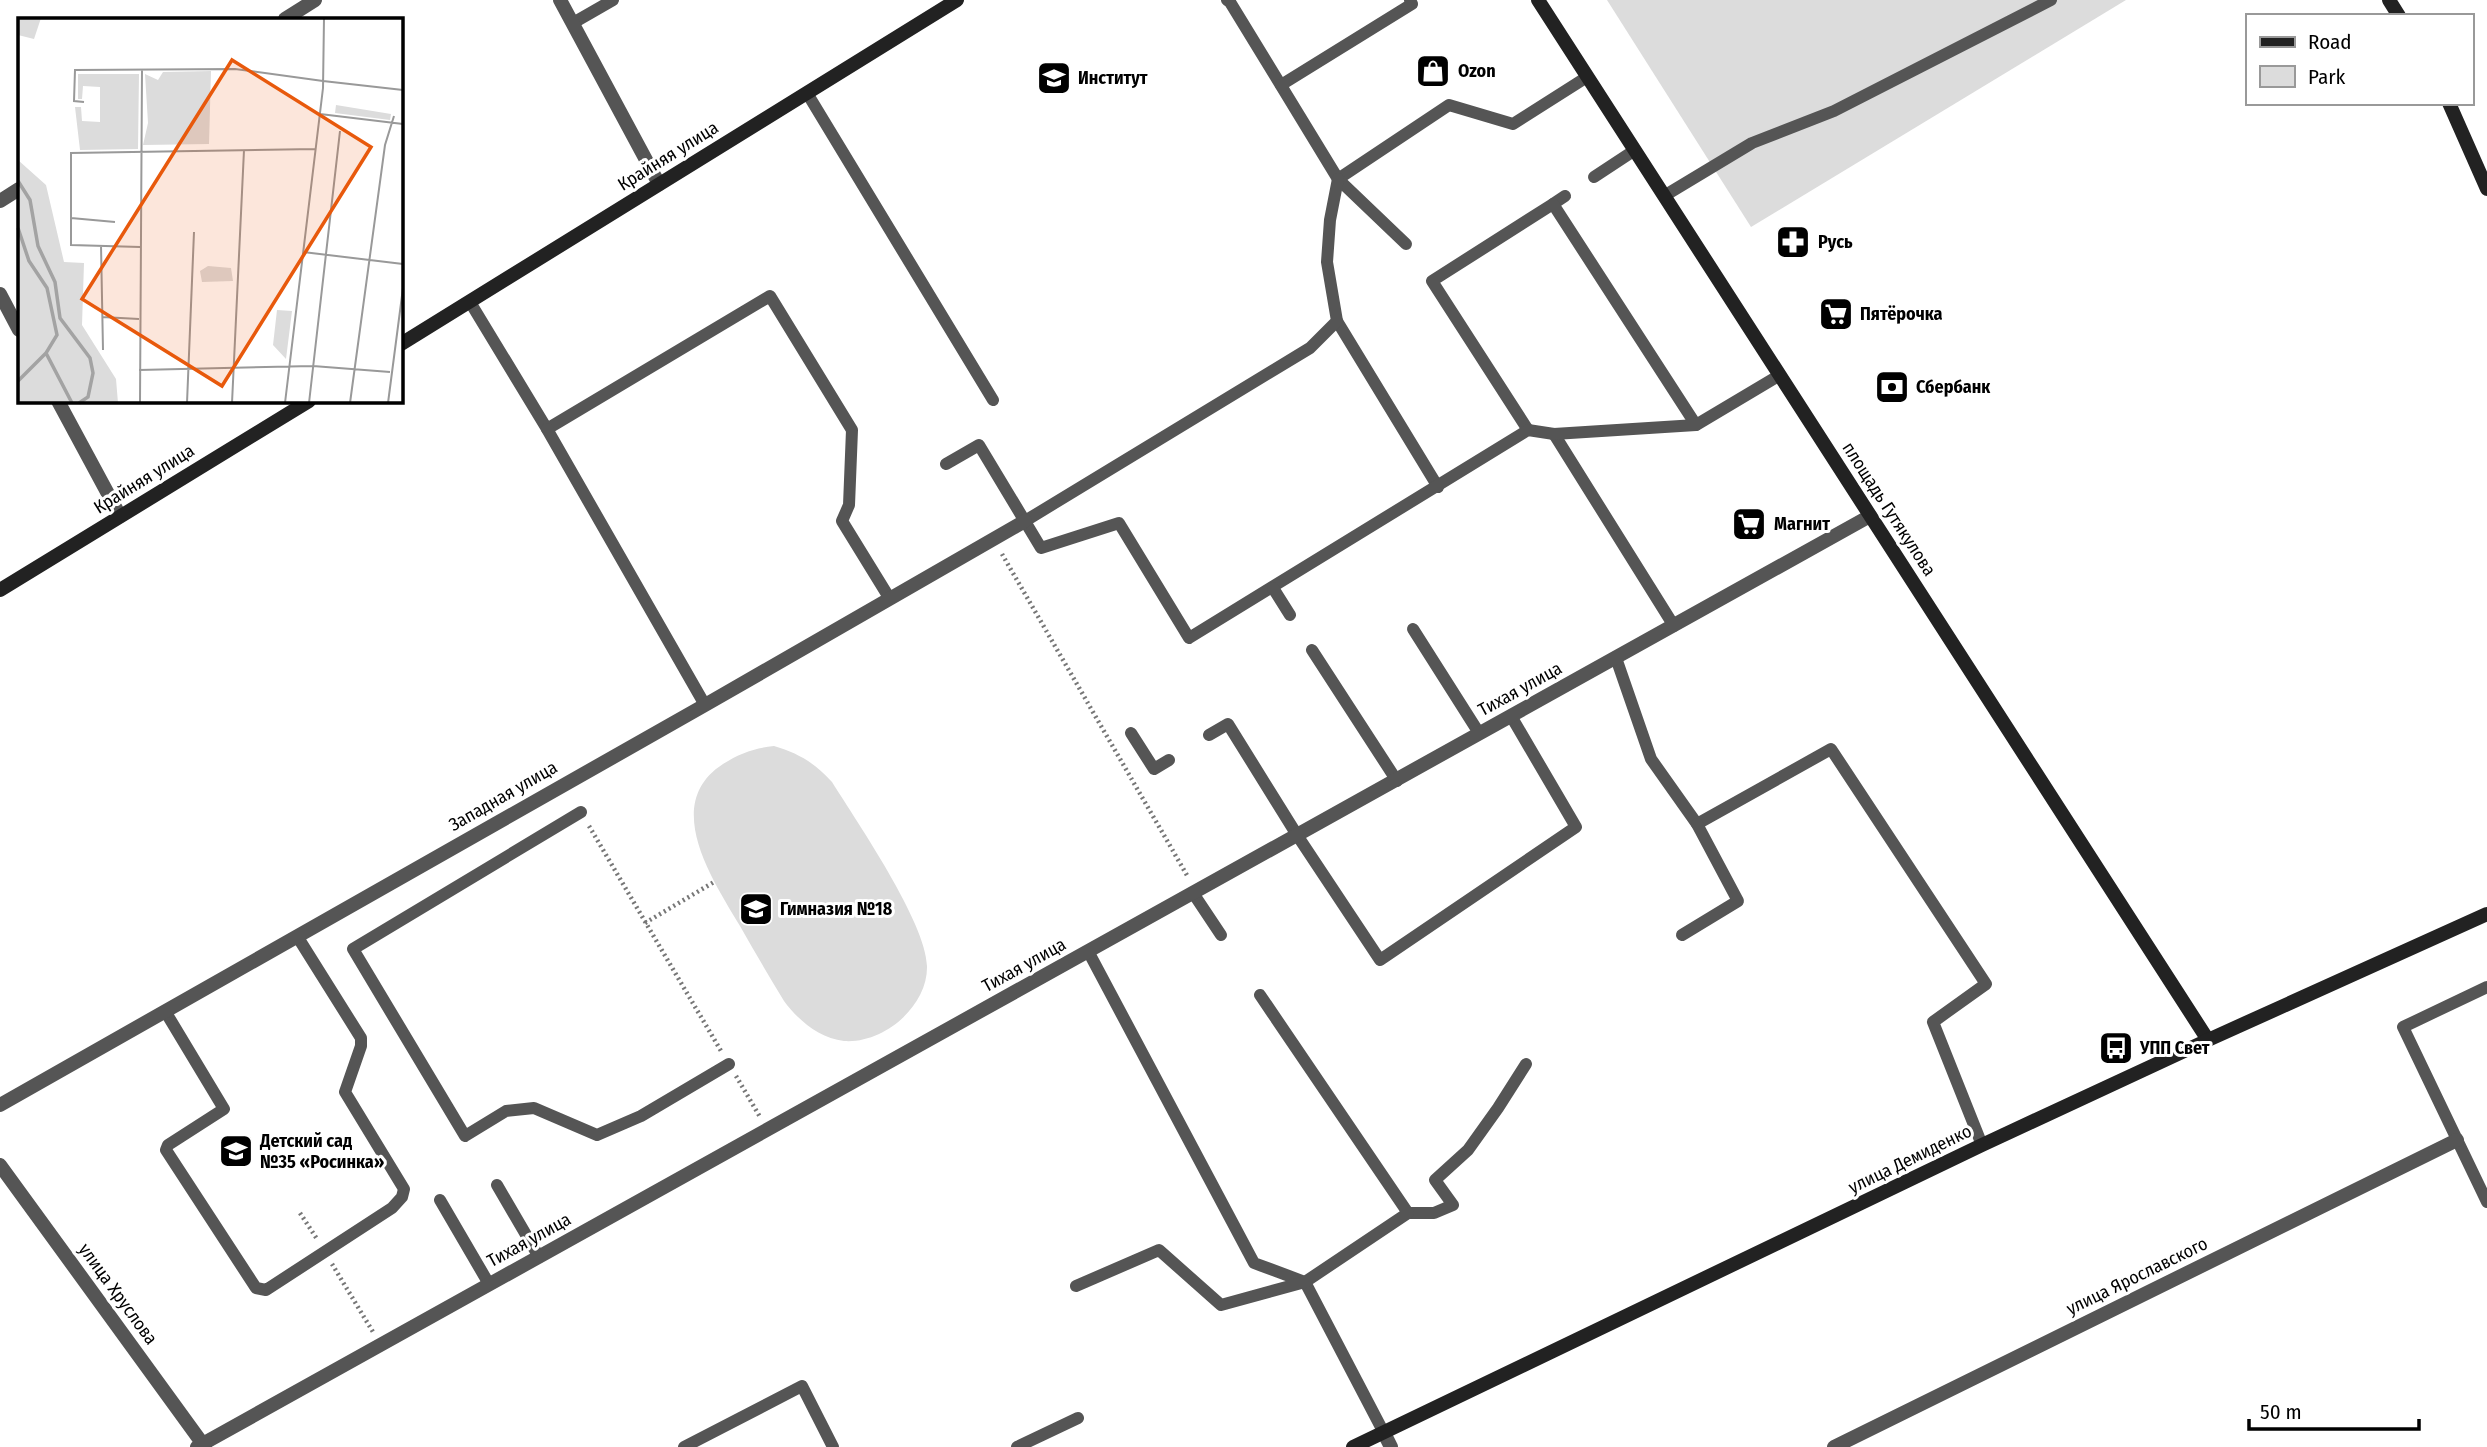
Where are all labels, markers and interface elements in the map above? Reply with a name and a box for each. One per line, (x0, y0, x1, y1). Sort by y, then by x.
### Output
legend (2246, 14, 2473, 105)
inset map (18, 18, 402, 402)
text: Road (2308, 29, 2352, 55)
shop icon: Ozon (1414, 52, 1452, 90)
school or university icon: Институт (1035, 59, 1073, 97)
place label: Ozon (1458, 60, 1496, 82)
text: Park (2308, 64, 2346, 90)
place label: Институт (1078, 67, 1148, 89)
street label: Крайняя улица (614, 116, 722, 196)
pharmacy icon: Русь (1774, 223, 1812, 261)
place label: Русь (1818, 231, 1853, 253)
supermarket icon: Пятёрочка (1817, 295, 1855, 333)
place label: Пятёрочка (1860, 303, 1942, 325)
bank icon: Сбербанк (1873, 368, 1911, 406)
place label: Сбербанк (1916, 376, 1991, 398)
street label: площадь Гутякулова (1838, 438, 1941, 580)
street label: Крайняя улица (90, 439, 198, 519)
supermarket icon: Магнит (1730, 505, 1768, 543)
place label: Магнит (1774, 513, 1830, 535)
street label: Тихая улица (1474, 657, 1566, 721)
street label: Западная улица (445, 756, 561, 836)
school or university icon: Гимназия №18 (737, 890, 775, 928)
place label: Гимназия №18 (780, 898, 893, 920)
street label: Тихая улица (978, 933, 1070, 997)
bus stop icon: УПП Свет (2097, 1029, 2135, 1067)
place label: УПП Свет (2139, 1037, 2210, 1059)
street label: улица Демиденко (1845, 1120, 1975, 1198)
place label: Детский сад №35 «Росинка» (259, 1130, 384, 1173)
school or university icon: Детский сад №35 «Росинка» (217, 1132, 255, 1170)
street label: Тихая улица (483, 1208, 575, 1272)
street label: улица Ярославского (2063, 1232, 2211, 1320)
street label: улица Хруслова (74, 1239, 162, 1349)
scale bar (2249, 1388, 2419, 1432)
text: 50 m (2260, 1399, 2302, 1425)

